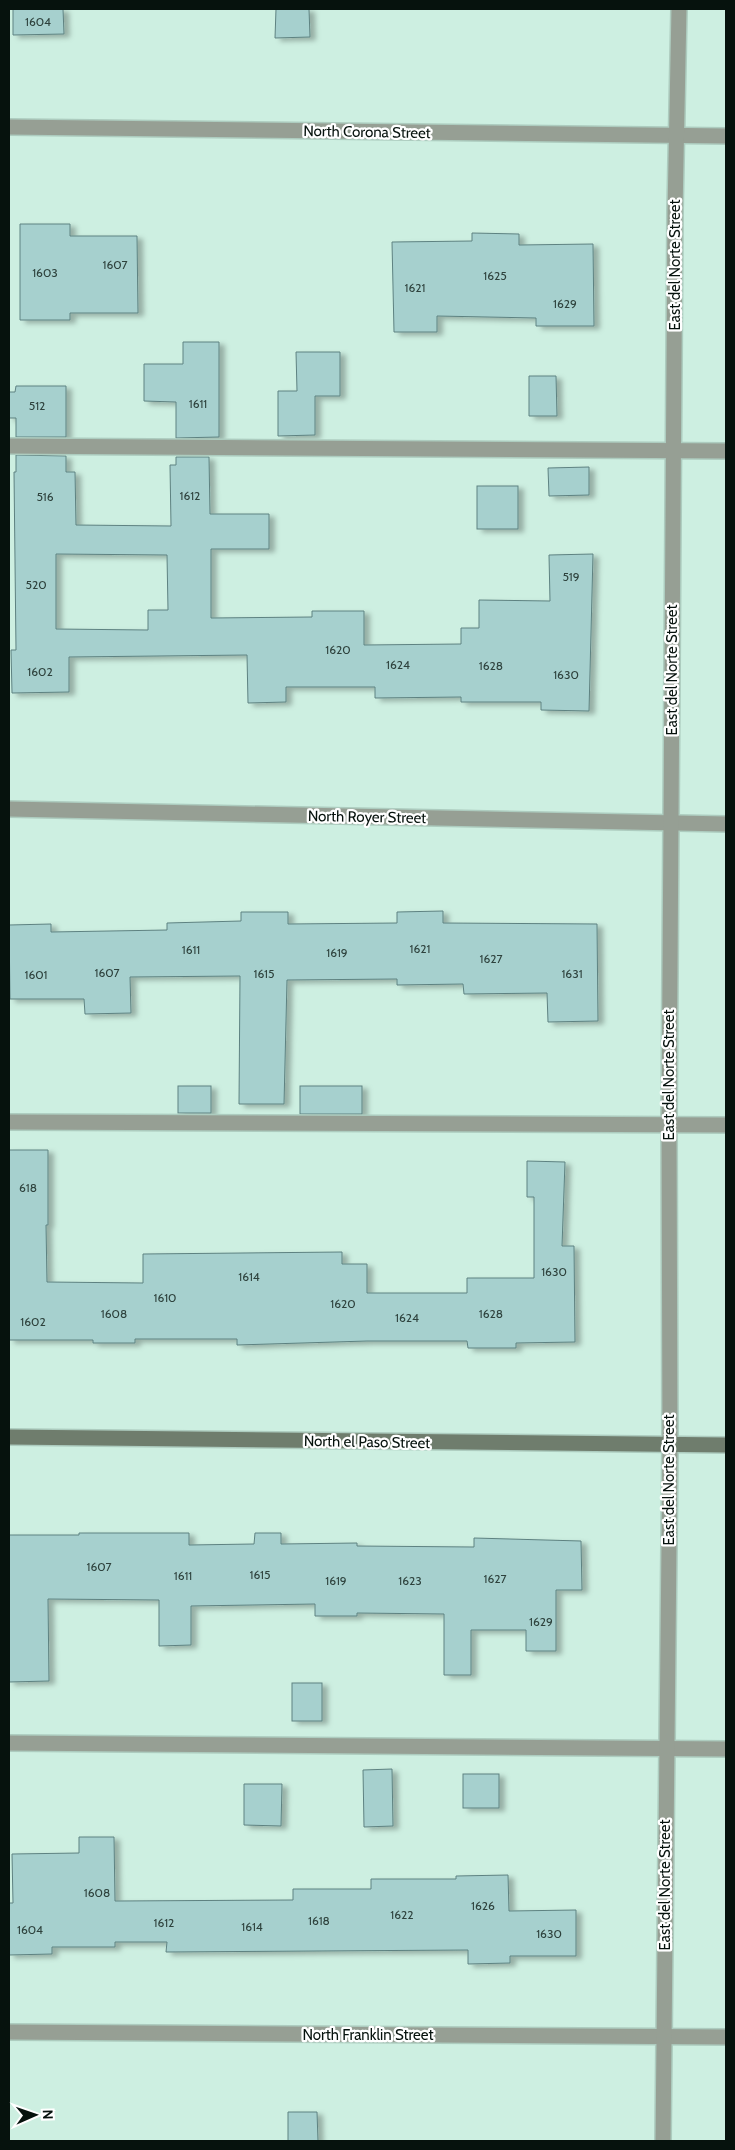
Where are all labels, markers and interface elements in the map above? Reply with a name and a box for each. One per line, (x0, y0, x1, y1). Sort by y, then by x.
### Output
house number: 1604 (25, 14, 51, 29)
street label: North Corona Street (303, 122, 431, 142)
street label: East del Norte Street (666, 199, 684, 331)
house number: 1607 (102, 257, 128, 272)
house number: 1603 (32, 265, 58, 280)
house number: 1625 (483, 268, 507, 283)
house number: 1621 (405, 280, 425, 295)
house number: 1629 (553, 296, 577, 311)
house number: 1611 (189, 396, 207, 411)
house number: 512 (29, 398, 45, 413)
house number: 1612 (180, 488, 200, 503)
house number: 516 (36, 489, 54, 504)
house number: 519 (562, 569, 580, 584)
house number: 520 (25, 577, 47, 592)
street label: East del Norte Street (663, 604, 681, 736)
house number: 1620 (325, 642, 351, 657)
house number: 1624 (386, 657, 410, 672)
house number: 1628 (479, 658, 503, 673)
house number: 1602 (27, 664, 53, 679)
house number: 1630 (553, 667, 579, 682)
street label: North Royer Street (308, 807, 426, 827)
house number: 1621 (410, 941, 430, 956)
house number: 1611 (182, 942, 200, 957)
house number: 1619 (326, 945, 348, 960)
house number: 1627 (479, 951, 503, 966)
house number: 1607 (94, 965, 120, 980)
house number: 1615 (253, 966, 275, 981)
house number: 1631 (561, 966, 583, 981)
house number: 1601 (24, 967, 48, 982)
street label: East del Norte Street (660, 1009, 678, 1141)
house number: 618 (19, 1180, 37, 1195)
house number: 1630 (541, 1264, 567, 1279)
house number: 1614 (238, 1269, 260, 1284)
house number: 1610 (154, 1290, 176, 1305)
house number: 1620 (330, 1296, 356, 1311)
house number: 1608 (101, 1306, 127, 1321)
house number: 1628 (479, 1306, 503, 1321)
house number: 1624 (395, 1310, 419, 1325)
house number: 1602 (20, 1314, 46, 1329)
street label: East del Norte Street (660, 1414, 678, 1546)
street label: North el Paso Street (304, 1432, 430, 1452)
house number: 1607 (86, 1559, 112, 1574)
house number: 1615 (249, 1567, 271, 1582)
house number: 1611 (174, 1568, 192, 1583)
house number: 1627 (483, 1571, 507, 1586)
house number: 1619 (325, 1573, 347, 1588)
house number: 1623 (398, 1573, 422, 1588)
house number: 1629 (529, 1614, 553, 1629)
street label: East del Norte Street (656, 1819, 674, 1951)
house number: 1608 (84, 1885, 110, 1900)
house number: 1626 (471, 1898, 495, 1913)
house number: 1622 (390, 1907, 414, 1922)
house number: 1618 (308, 1913, 330, 1928)
house number: 1612 (154, 1915, 174, 1930)
house number: 1614 (241, 1919, 263, 1934)
house number: 1604 (17, 1922, 43, 1937)
house number: 1630 (536, 1926, 562, 1941)
street label: North Franklin Street (302, 2026, 434, 2044)
north arrow (10, 2090, 60, 2140)
text: N (39, 2109, 57, 2120)

